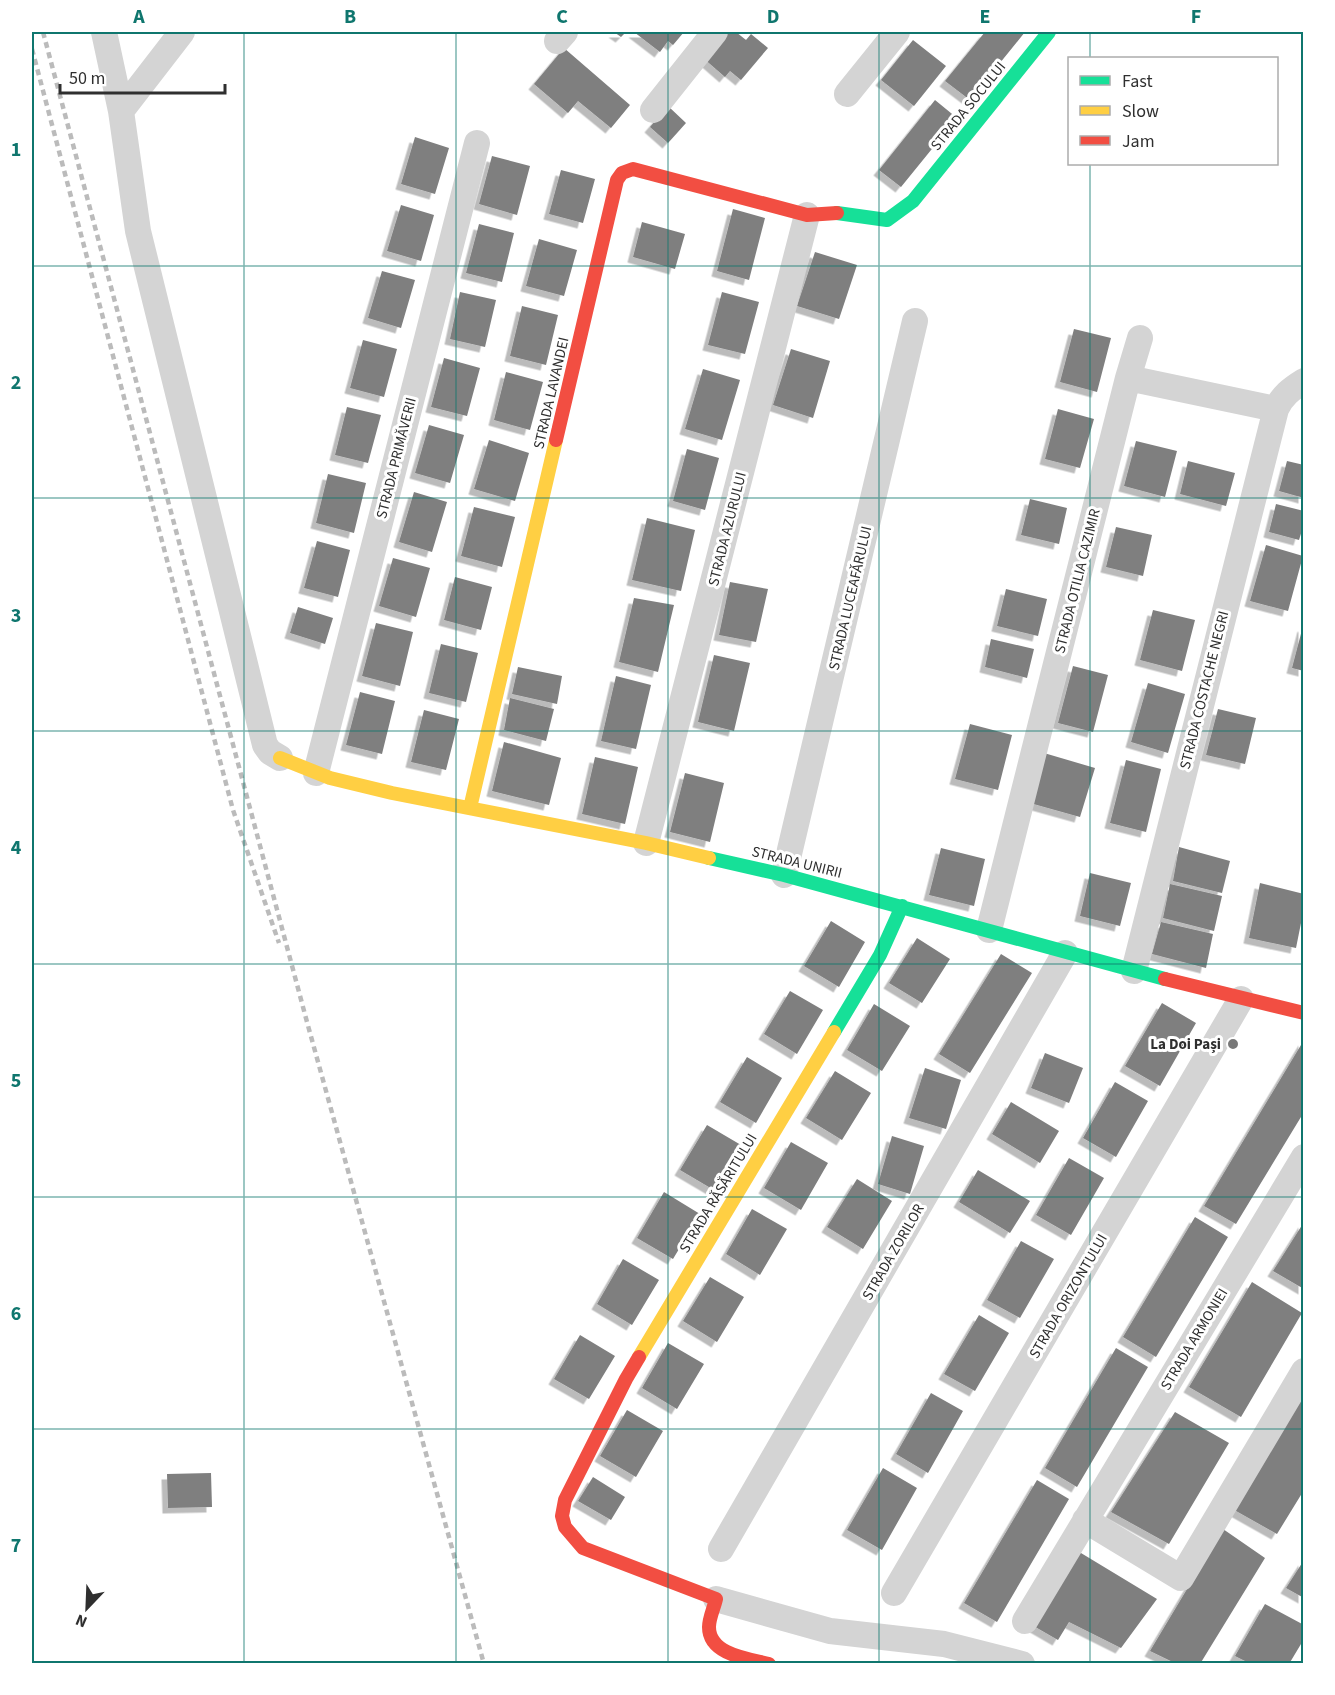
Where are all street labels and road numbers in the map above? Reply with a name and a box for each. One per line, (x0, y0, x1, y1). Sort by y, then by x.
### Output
street label: STRADA SOCULUI (926, 57, 1011, 155)
street label: STRADA LAVANDEI (528, 335, 575, 451)
street label: STRADA PRIMĂVERII (371, 395, 422, 521)
street label: STRADA AZURULUI (703, 470, 752, 588)
street label: STRADA OTILIA CAZIMIR (1049, 506, 1106, 656)
street label: STRADA LUCEAFǍRULUI (824, 524, 877, 672)
street label: STRADA COSTACHE NEGRI (1175, 609, 1234, 771)
street label: STRADA UNIRII (750, 841, 844, 884)
street label: STRADA RĂSĂRITULUI (674, 1130, 762, 1257)
street label: STRADA ZORILOR (857, 1200, 930, 1304)
street label: STRADA ORIZONTULUI (1024, 1230, 1113, 1362)
street label: STRADA ARMONIEI (1156, 1284, 1233, 1394)

